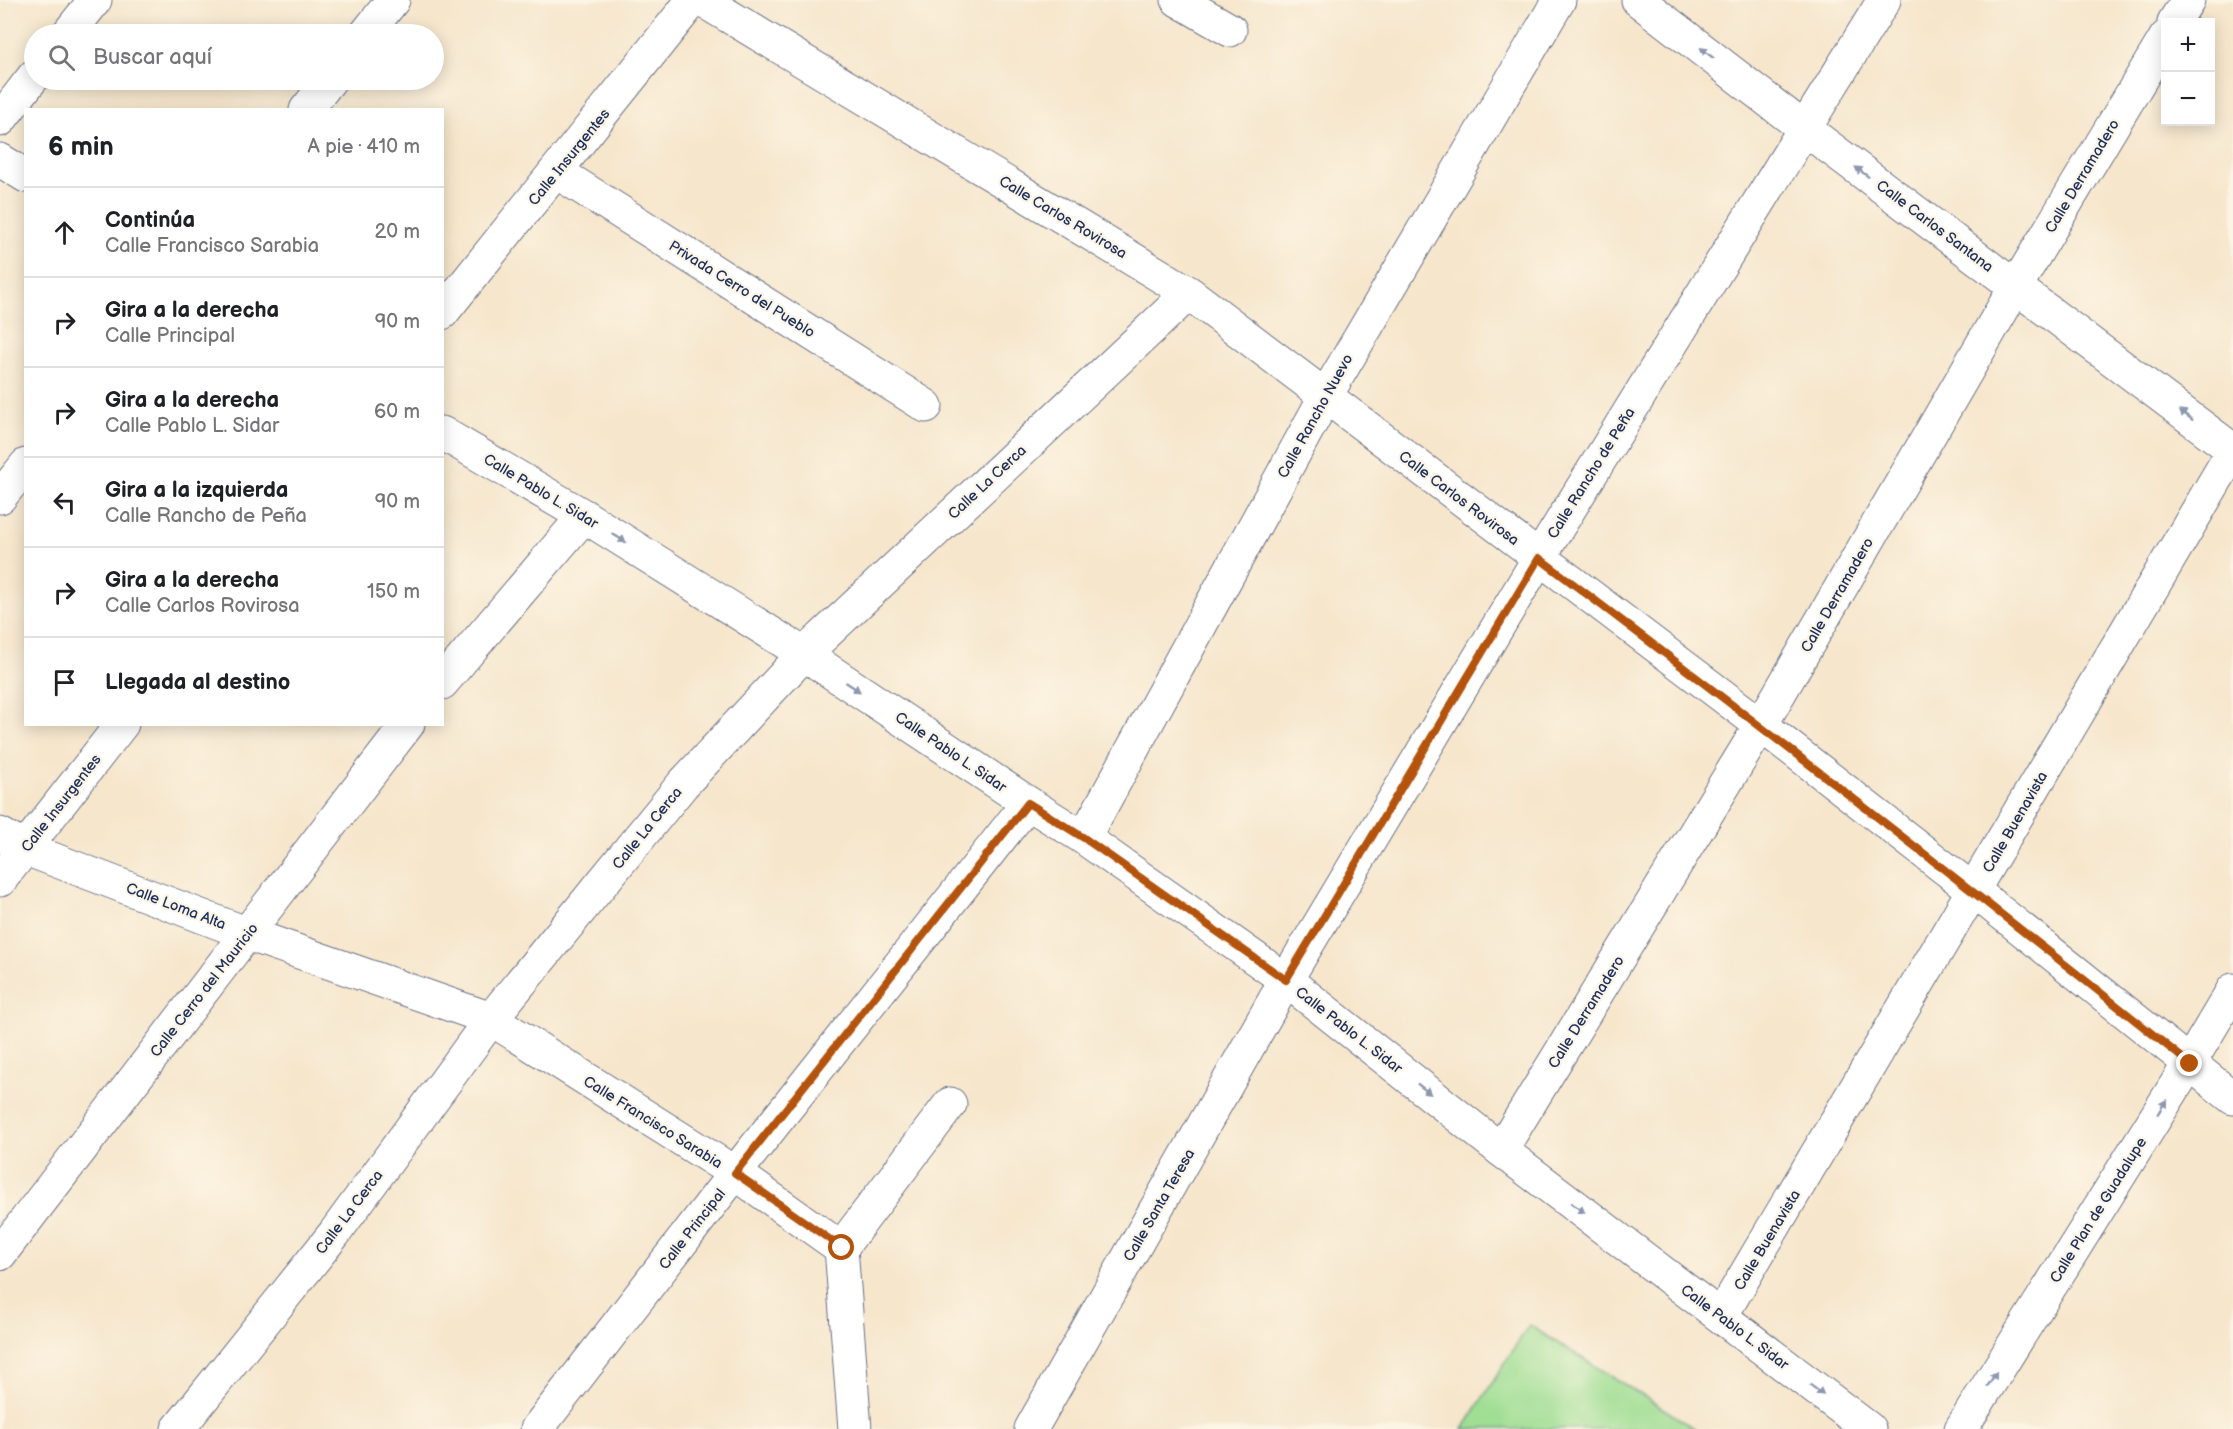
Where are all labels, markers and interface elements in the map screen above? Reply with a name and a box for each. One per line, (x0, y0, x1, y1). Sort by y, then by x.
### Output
map controls (2161, 18, 2215, 126)
button: + (2161, 18, 2215, 72)
search box (24, 24, 444, 90)
icon: search (45, 41, 78, 74)
text: Buscar aquí (93, 44, 212, 71)
one-way arrow (1700, 48, 1715, 60)
button: − (2161, 72, 2215, 126)
street label: Calle Insurgentes (524, 105, 615, 210)
street label: Calle Derramadero (2041, 116, 2124, 237)
text: 6 min (48, 132, 114, 163)
text: A pie · 410 m (308, 135, 420, 159)
one-way arrow (1855, 166, 1870, 178)
street label: Calle Carlos Rovirosa (995, 172, 1130, 263)
street label: Calle Carlos Santana (1872, 176, 1997, 277)
text: Continúa (105, 207, 195, 234)
icon: ahead (48, 216, 81, 249)
text: 20 m (375, 220, 420, 244)
text: Calle Francisco Sarabia (105, 234, 319, 258)
street label: Privada Cerro del Pueblo (665, 237, 818, 342)
text: Gira a la derecha (105, 297, 279, 324)
icon: right (48, 306, 81, 339)
text: 90 m (375, 310, 420, 334)
text: Calle Principal (105, 324, 235, 348)
street label: Calle Rancho Nuevo (1273, 351, 1357, 482)
text: Gira a la derecha (105, 387, 279, 414)
icon: right (48, 396, 81, 429)
text: 60 m (374, 400, 420, 424)
street label: Calle Rancho de Peña (1543, 404, 1640, 542)
one-way arrow (2179, 409, 2194, 421)
text: Calle Pablo L. Sidar (105, 414, 279, 438)
street label: Calle La Cerca (944, 441, 1031, 524)
street label: Calle Carlos Rovirosa (1395, 447, 1523, 550)
street label: Calle Pablo L. Sidar (480, 450, 602, 534)
text: Gira a la izquierda (105, 477, 289, 504)
icon: left (48, 486, 81, 519)
text: 90 m (375, 490, 420, 514)
text: Calle Rancho de Peña (105, 504, 307, 528)
one-way arrow (611, 532, 627, 543)
street label: Calle Derramadero (1797, 534, 1878, 656)
text: Gira a la derecha (105, 567, 279, 594)
icon: right (48, 576, 81, 609)
text: 150 m (367, 580, 420, 604)
text: Calle Carlos Rovirosa (105, 594, 299, 618)
icon: arrive (48, 666, 81, 699)
text: Llegada al destino (105, 669, 290, 696)
one-way arrow (845, 681, 861, 692)
street label: Calle Pablo L. Sidar (891, 708, 1011, 797)
street label: Calle Insurgentes (17, 750, 106, 856)
street label: Calle Buenavista (1979, 768, 2052, 876)
street label: Calle La Cerca (608, 783, 686, 873)
street label: Calle Loma Alta (123, 879, 228, 934)
street label: Calle Cerro del Mauricio (146, 919, 263, 1061)
street label: Calle Derramadero (1544, 952, 1629, 1072)
street label: Calle Pablo L. Sidar (1291, 983, 1406, 1078)
route end (2176, 1050, 2202, 1076)
street label: Calle Francisco Sarabia (580, 1072, 726, 1173)
one-way arrow (1416, 1083, 1432, 1096)
one-way arrow (2157, 1099, 2168, 1116)
street label: Calle Plan de Guadalupe (2046, 1134, 2151, 1287)
street label: Calle Santa Teresa (1119, 1146, 1199, 1265)
street label: Calle La Cerca (312, 1166, 387, 1258)
street label: Calle Principal (655, 1185, 730, 1274)
street label: Calle Buenavista (1730, 1187, 1805, 1294)
one-way arrow (1571, 1202, 1586, 1214)
route start (828, 1234, 854, 1260)
street label: Calle Pablo L. Sidar (1677, 1280, 1793, 1375)
one-way arrow (1986, 1371, 1997, 1388)
one-way arrow (1810, 1383, 1825, 1395)

